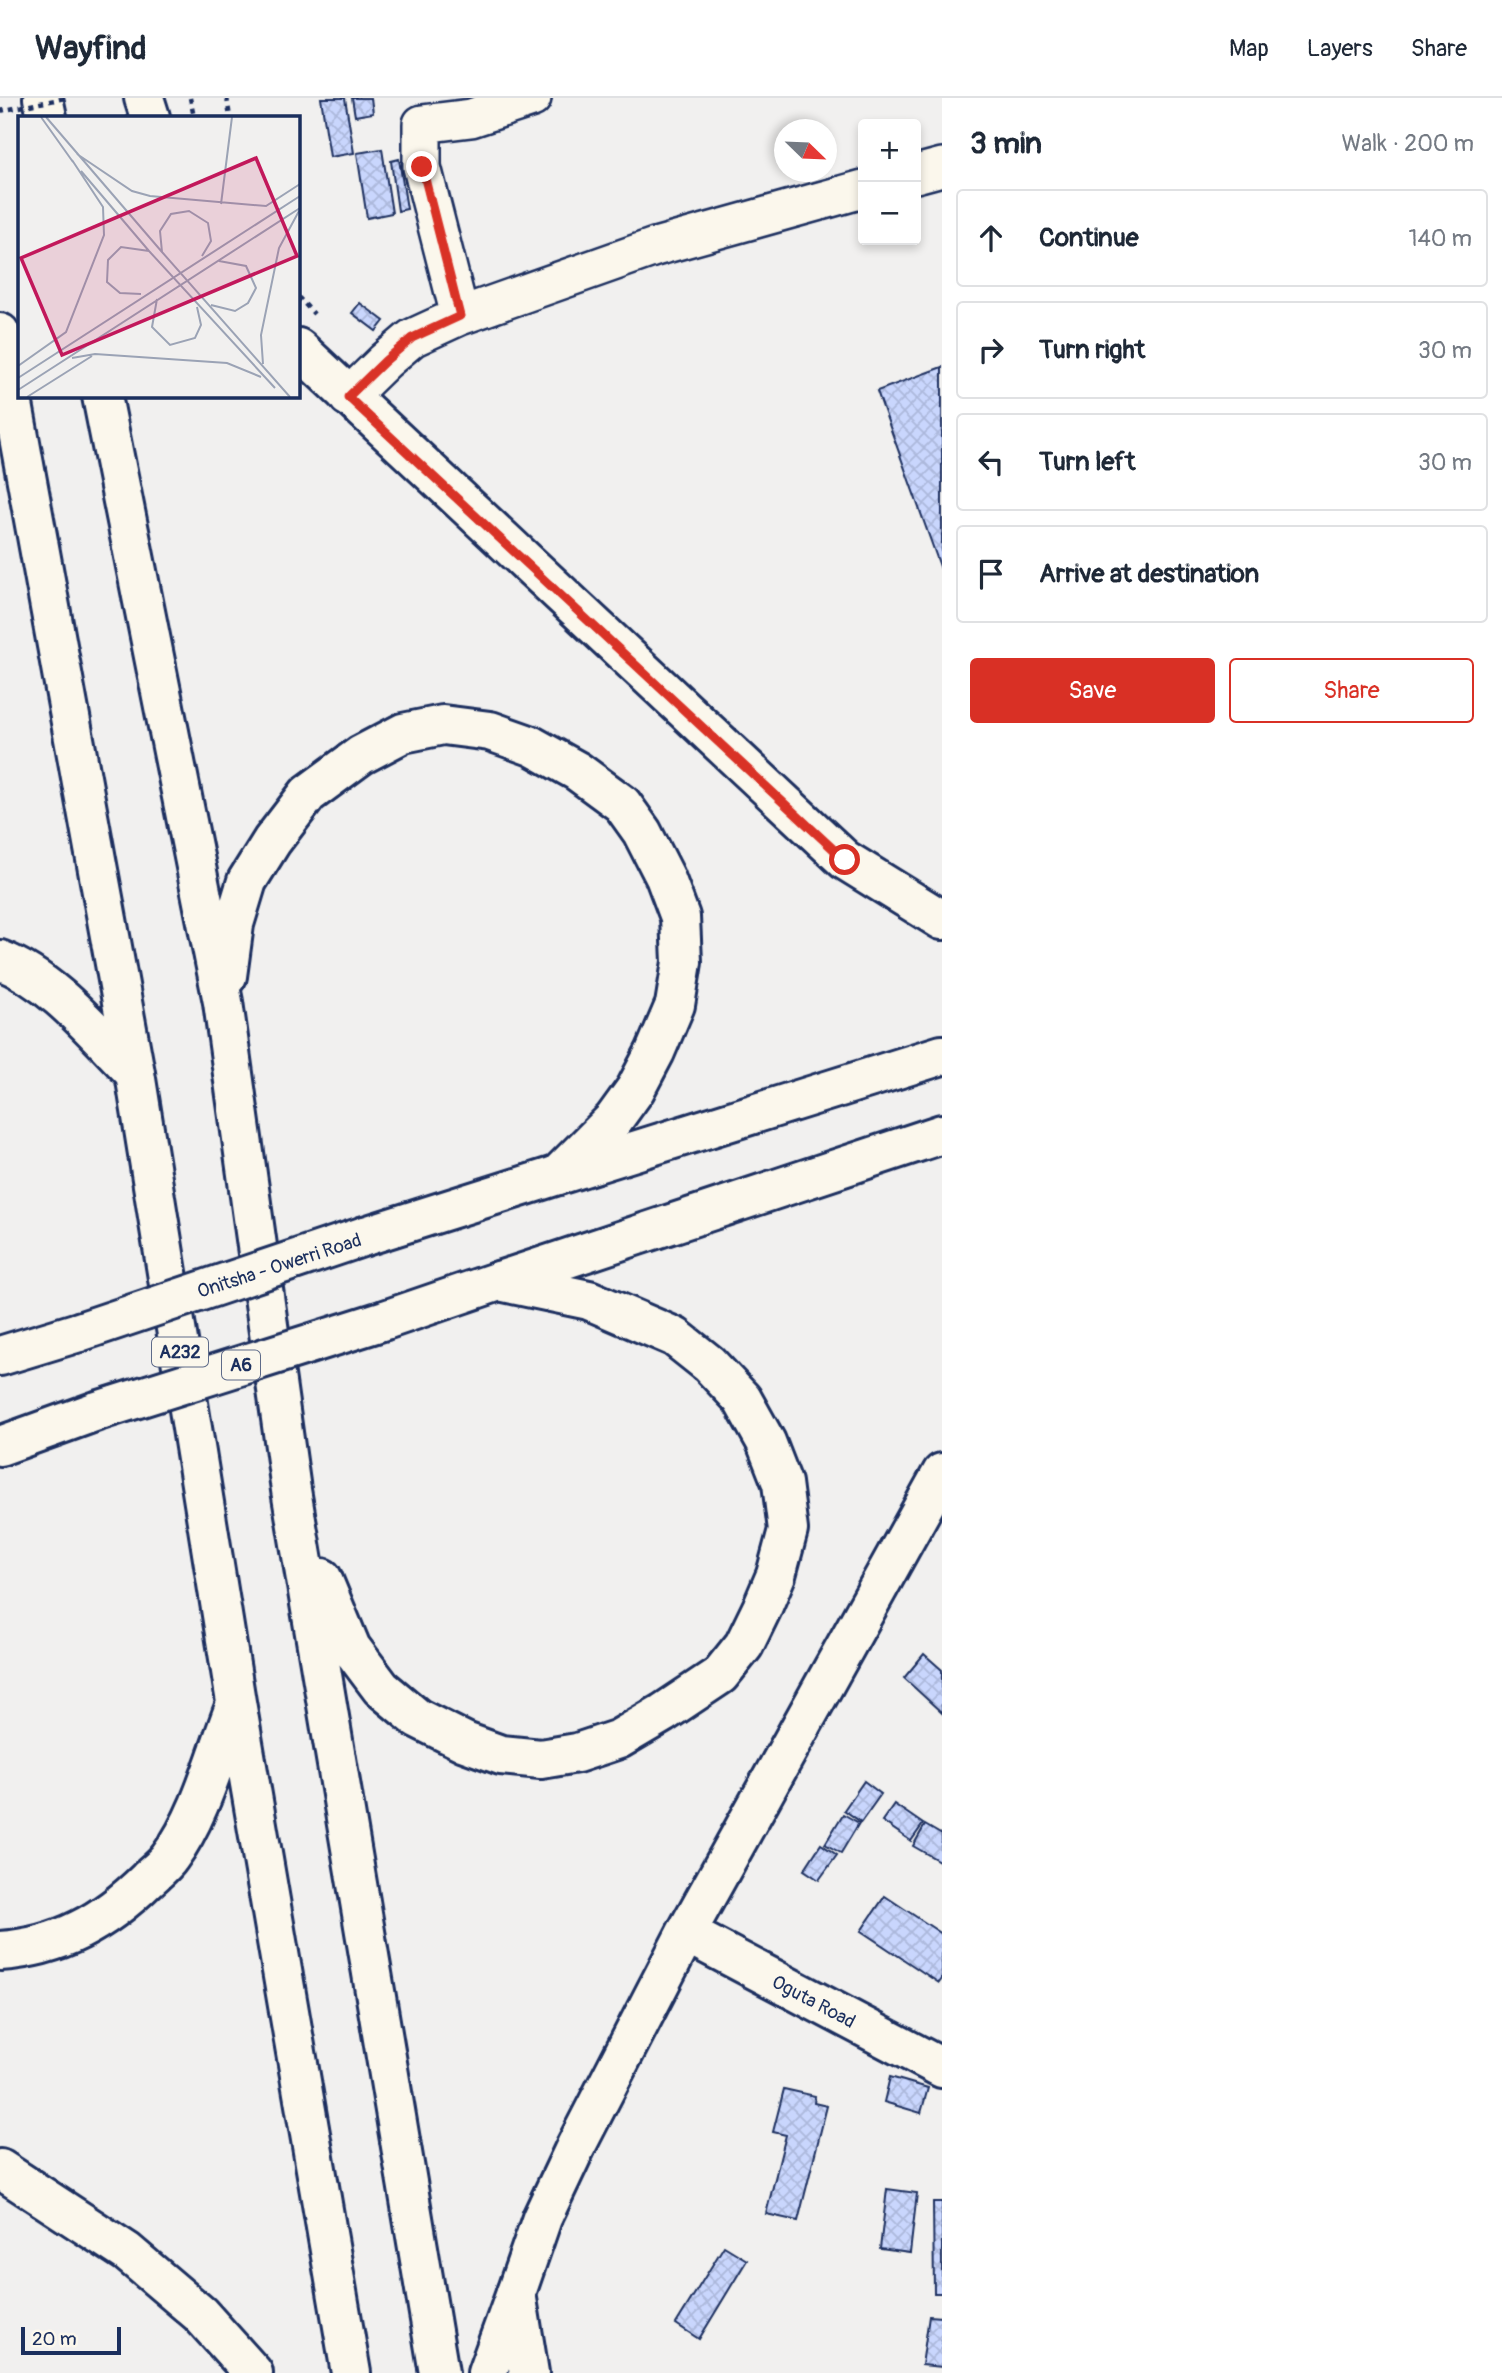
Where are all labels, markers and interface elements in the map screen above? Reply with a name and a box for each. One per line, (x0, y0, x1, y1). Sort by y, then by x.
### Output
text: Wayfind (35, 28, 147, 69)
text: Map (1229, 34, 1269, 63)
text: Layers (1307, 34, 1373, 63)
text: Share (1411, 34, 1467, 63)
inset map (18, 116, 299, 397)
north arrow (774, 119, 837, 182)
map controls (858, 119, 921, 245)
button: + (858, 119, 921, 182)
text: 3 min (970, 125, 1042, 162)
text: Walk · 200 m (1341, 129, 1474, 158)
route end (406, 151, 437, 182)
button: − (858, 182, 921, 245)
icon: ahead (972, 219, 1010, 257)
text: Continue (1039, 222, 1139, 254)
text: 140 m (1409, 224, 1472, 253)
icon: right (972, 331, 1010, 369)
text: Turn right (1039, 334, 1145, 366)
text: 30 m (1418, 336, 1472, 365)
icon: left (972, 443, 1010, 481)
text: Turn left (1039, 446, 1135, 478)
text: 30 m (1418, 448, 1472, 477)
icon: arrive (972, 555, 1010, 593)
text: Arrive at destination (1039, 558, 1259, 590)
button: Save (970, 658, 1215, 723)
button: Share (1229, 658, 1474, 723)
route start (829, 844, 860, 875)
street label: Onitsha - Owerri Road (194, 1228, 364, 1304)
road number: A232 (152, 1338, 208, 1366)
road number: A6 (222, 1350, 260, 1380)
street label: Oguta Road (768, 1970, 859, 2034)
scale bar (21, 2324, 121, 2356)
text: 20 m (32, 2327, 77, 2351)

